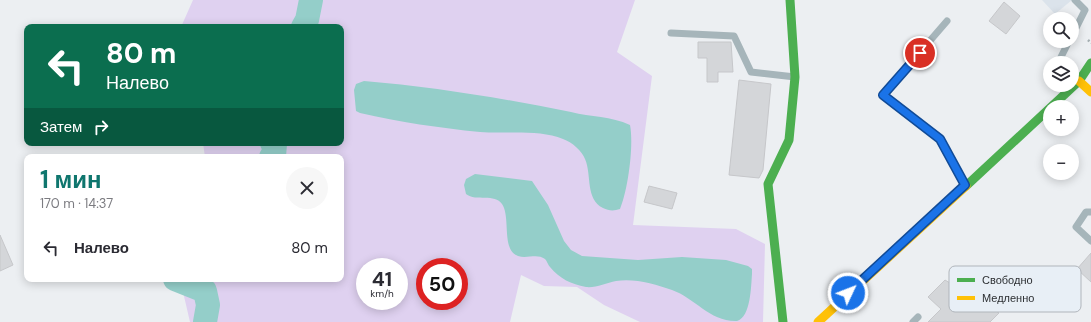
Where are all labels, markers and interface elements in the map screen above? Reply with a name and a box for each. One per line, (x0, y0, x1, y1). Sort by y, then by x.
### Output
map controls (1043, 12, 1079, 180)
button: search (1043, 12, 1079, 48)
text: 80 m (106, 35, 176, 72)
pin (903, 36, 937, 70)
icon: left (40, 40, 92, 92)
icon: arrive (909, 42, 931, 64)
button: layers (1043, 56, 1079, 92)
text: Налево (106, 71, 169, 95)
button: + (1043, 100, 1079, 136)
icon: right (90, 116, 112, 138)
text: Затем (40, 117, 82, 137)
button: − (1043, 144, 1079, 180)
text: 1 мин (40, 164, 101, 195)
button: close (286, 167, 328, 209)
text: 170 m · 14:37 (40, 195, 113, 212)
icon: left (40, 237, 62, 259)
text: Налево (74, 238, 129, 258)
text: 80 m (291, 238, 328, 258)
speed limit sign: 50 (416, 258, 468, 310)
text: 41 (372, 266, 392, 292)
legend (949, 266, 1081, 312)
position arrow (827, 272, 869, 314)
text: Свободно (982, 273, 1033, 287)
text: km/h (370, 287, 394, 300)
text: Медленно (982, 291, 1034, 305)

